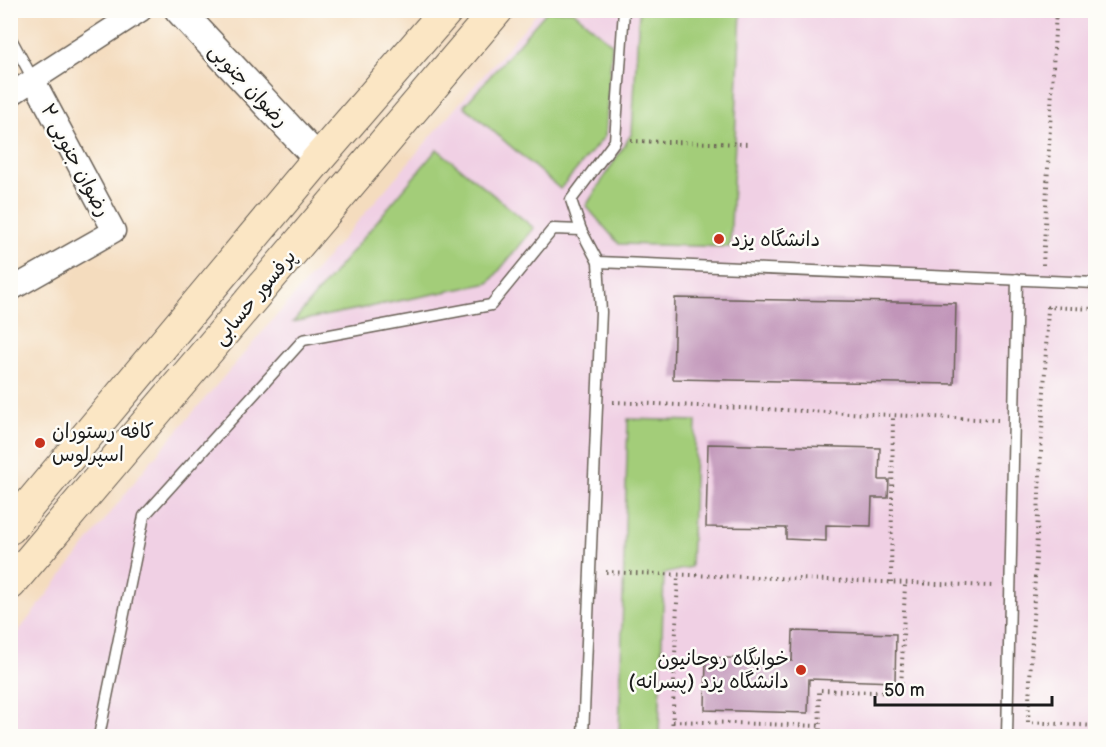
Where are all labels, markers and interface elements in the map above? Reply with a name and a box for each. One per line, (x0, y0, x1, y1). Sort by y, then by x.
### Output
street label: رضوان جنوبی (203, 39, 293, 133)
street label: رضوان جنوبی ۲ (34, 100, 115, 222)
place label: دانشگاه یزد (731, 228, 820, 252)
marker: دانشگاه یزد (712, 232, 726, 246)
street label: پرفسور حسابی (208, 245, 301, 350)
place label: کافه رستوران اسپرلوس (52, 420, 154, 468)
marker: کافه رستوران اسپرلوس (33, 436, 47, 450)
place label: خوابگاه روحانیون (پسرانه) دانشگاه یزد (628, 647, 789, 694)
marker: خوابگاه روحانیون (پسرانه) دانشگاه یزد (794, 663, 808, 677)
scale bar (875, 669, 1052, 707)
text: 50 m (884, 680, 925, 701)

